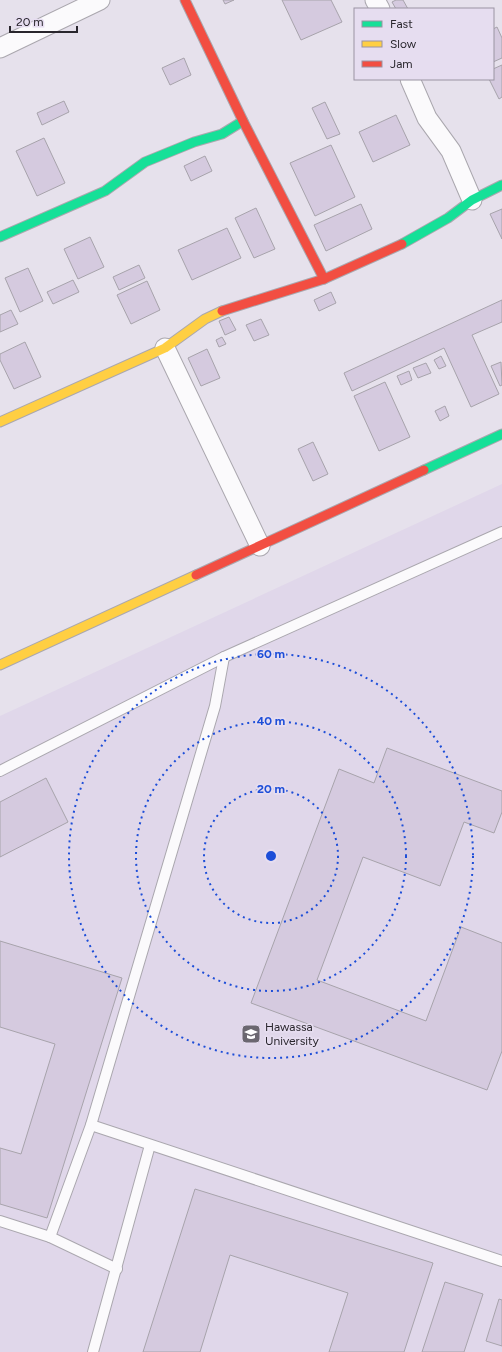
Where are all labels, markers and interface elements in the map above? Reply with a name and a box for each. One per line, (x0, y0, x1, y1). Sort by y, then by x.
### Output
scale bar (10, 8, 77, 34)
legend (354, 8, 494, 80)
text: 20 m (16, 15, 44, 29)
text: Fast (390, 17, 413, 31)
text: Slow (390, 37, 417, 51)
text: Jam (390, 57, 413, 71)
text: 60 m (257, 647, 285, 661)
text: 40 m (257, 714, 285, 728)
text: 20 m (257, 782, 285, 796)
centre of rings (264, 849, 278, 863)
place label: Hawassa University (265, 1020, 320, 1048)
school or university icon: Hawassa University (240, 1023, 262, 1045)

